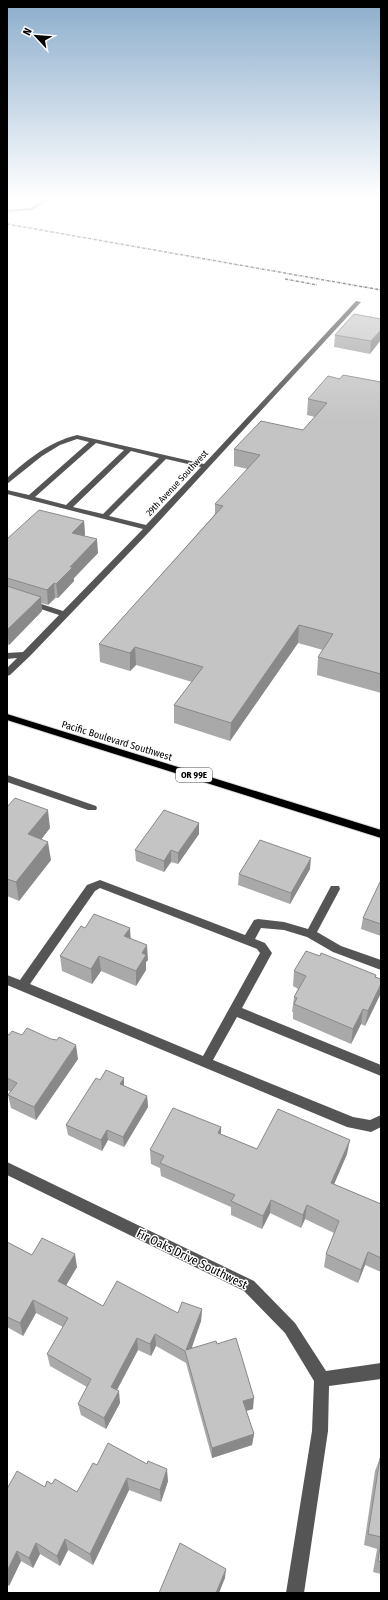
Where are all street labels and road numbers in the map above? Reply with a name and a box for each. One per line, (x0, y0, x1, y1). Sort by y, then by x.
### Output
street label: 29th Avenue Southwest (144, 448, 210, 518)
street label: Pacific Boulevard Southwest (60, 718, 174, 764)
road number: OR 99E (176, 768, 212, 782)
street label: Fir Oaks Drive Southwest (134, 1226, 250, 1292)

